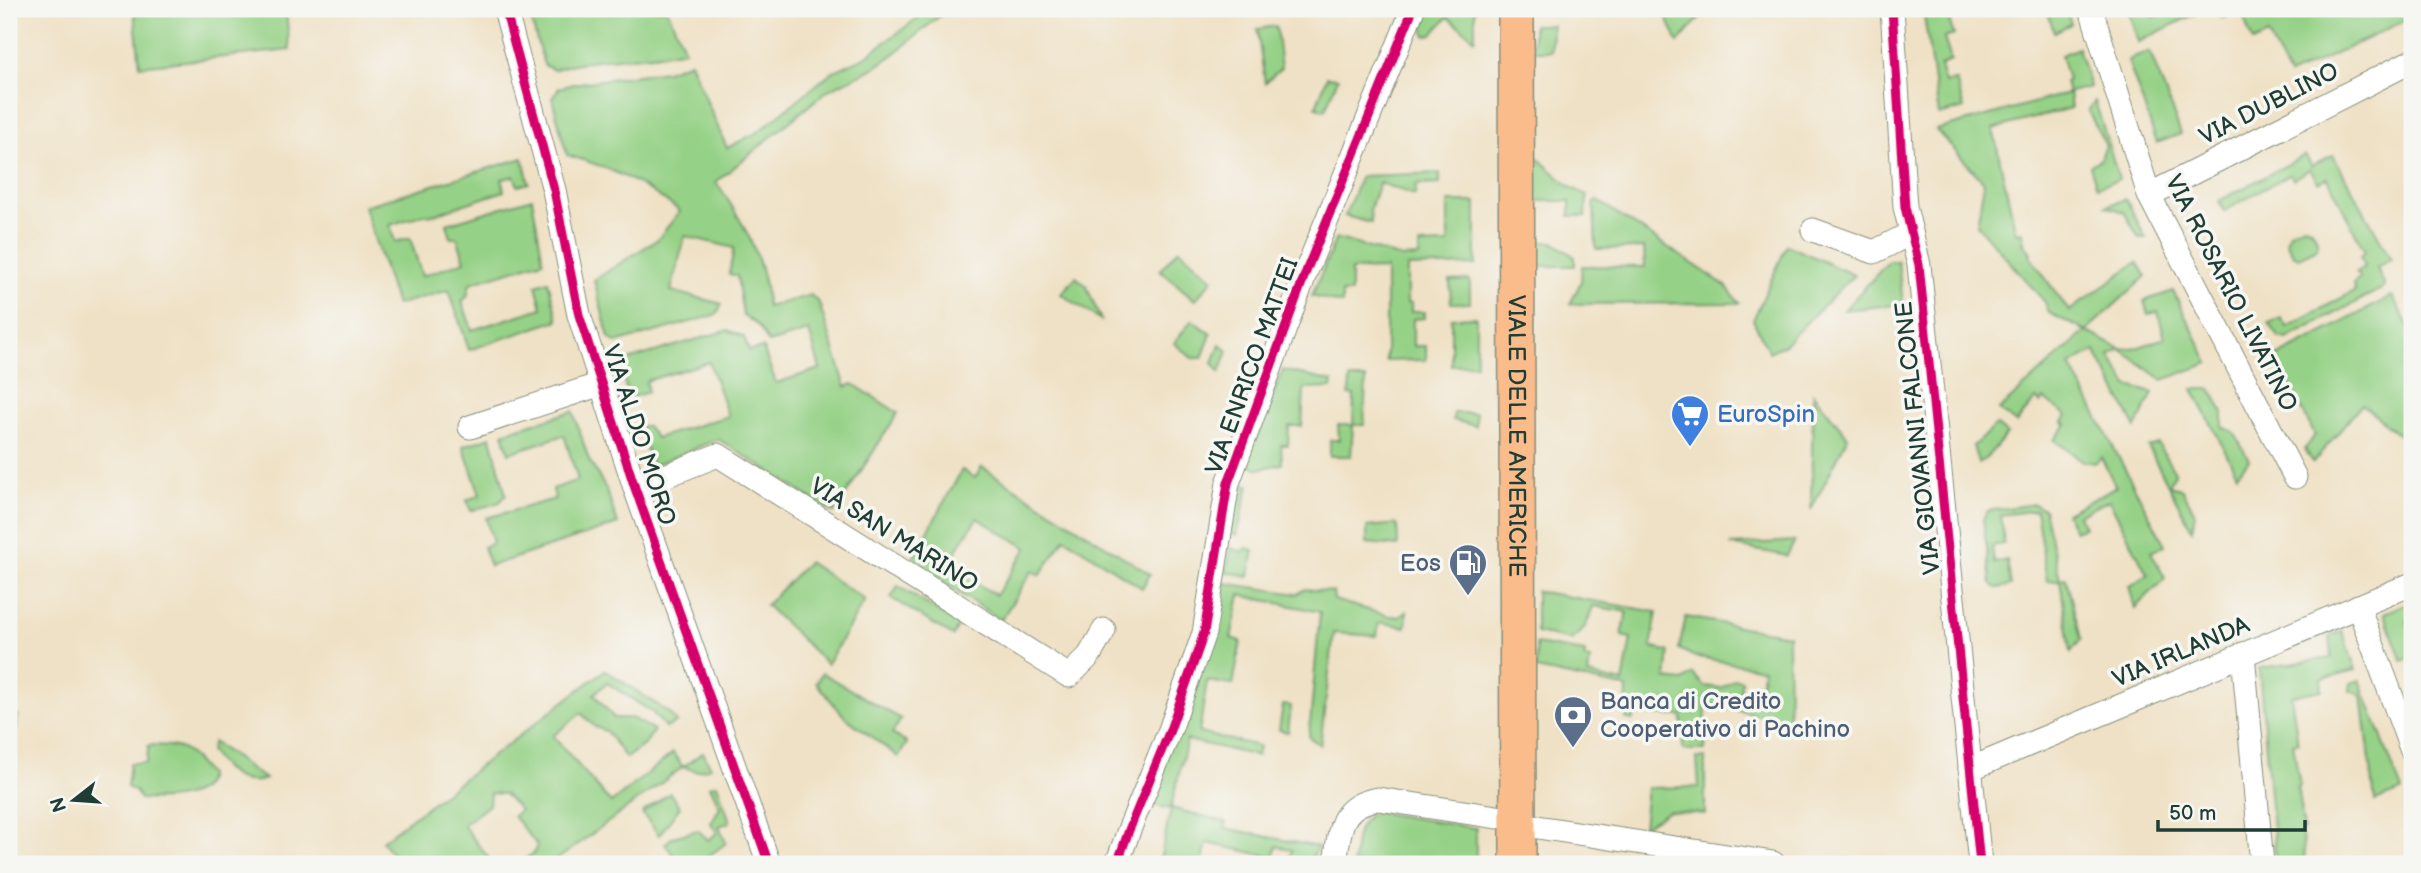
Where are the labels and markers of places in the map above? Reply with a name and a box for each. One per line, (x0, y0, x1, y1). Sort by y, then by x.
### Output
supermarket icon: EuroSpin (1669, 393, 1711, 448)
place label: EuroSpin (1717, 400, 1815, 429)
fuel station icon: Eos (1447, 542, 1489, 597)
place label: Eos (1400, 549, 1441, 578)
place label: Banca di Credito Cooperativo di Pachino (1600, 687, 1850, 744)
bank icon: Banca di Credito Cooperativo di Pachino (1552, 694, 1594, 749)

